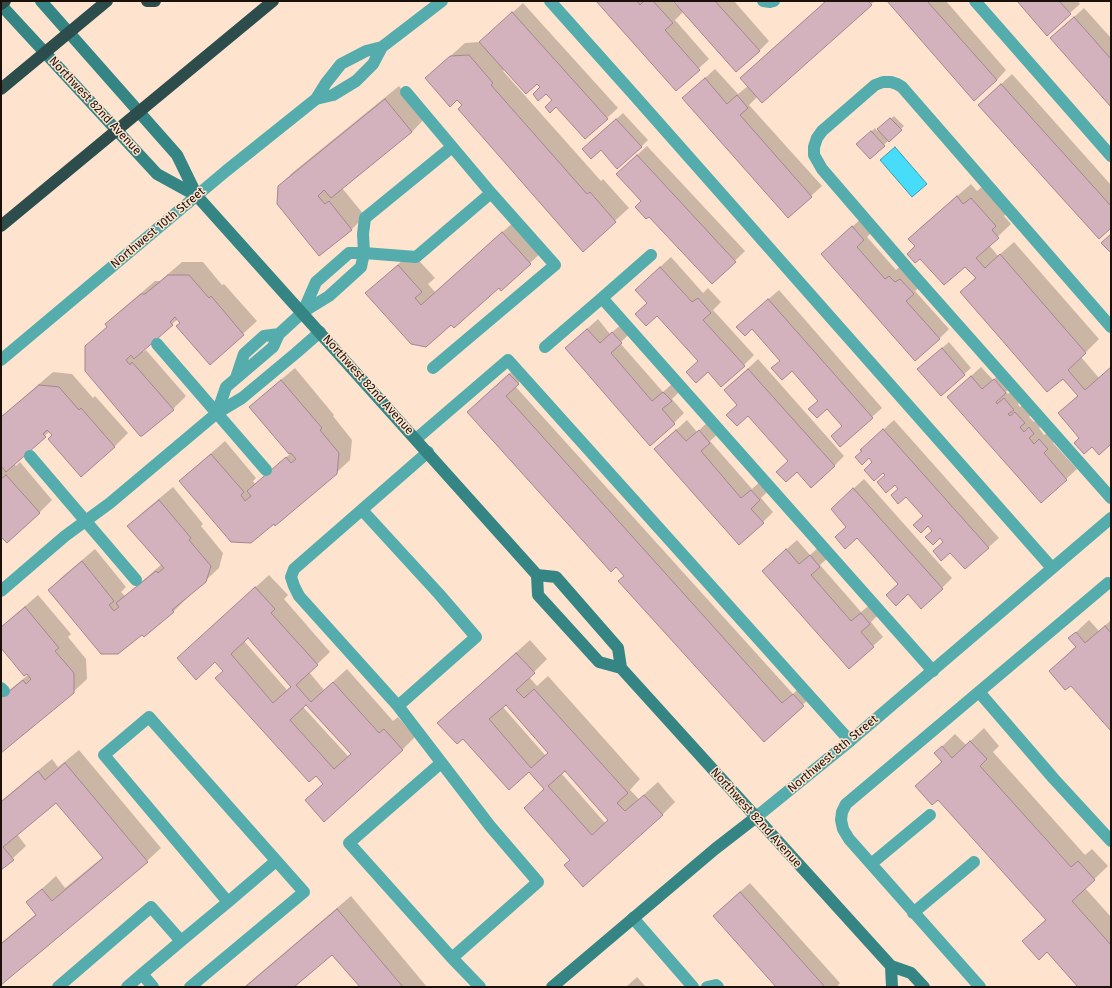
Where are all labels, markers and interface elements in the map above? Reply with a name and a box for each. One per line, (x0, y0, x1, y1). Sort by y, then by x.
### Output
street label: Northwest 82nd Avenue (46, 54, 144, 158)
street label: Northwest 10th Street (108, 184, 208, 272)
street label: Northwest 82nd Avenue (319, 332, 417, 438)
street label: Northwest 8th Street (785, 712, 881, 796)
street label: Northwest 82nd Avenue (707, 765, 805, 871)

